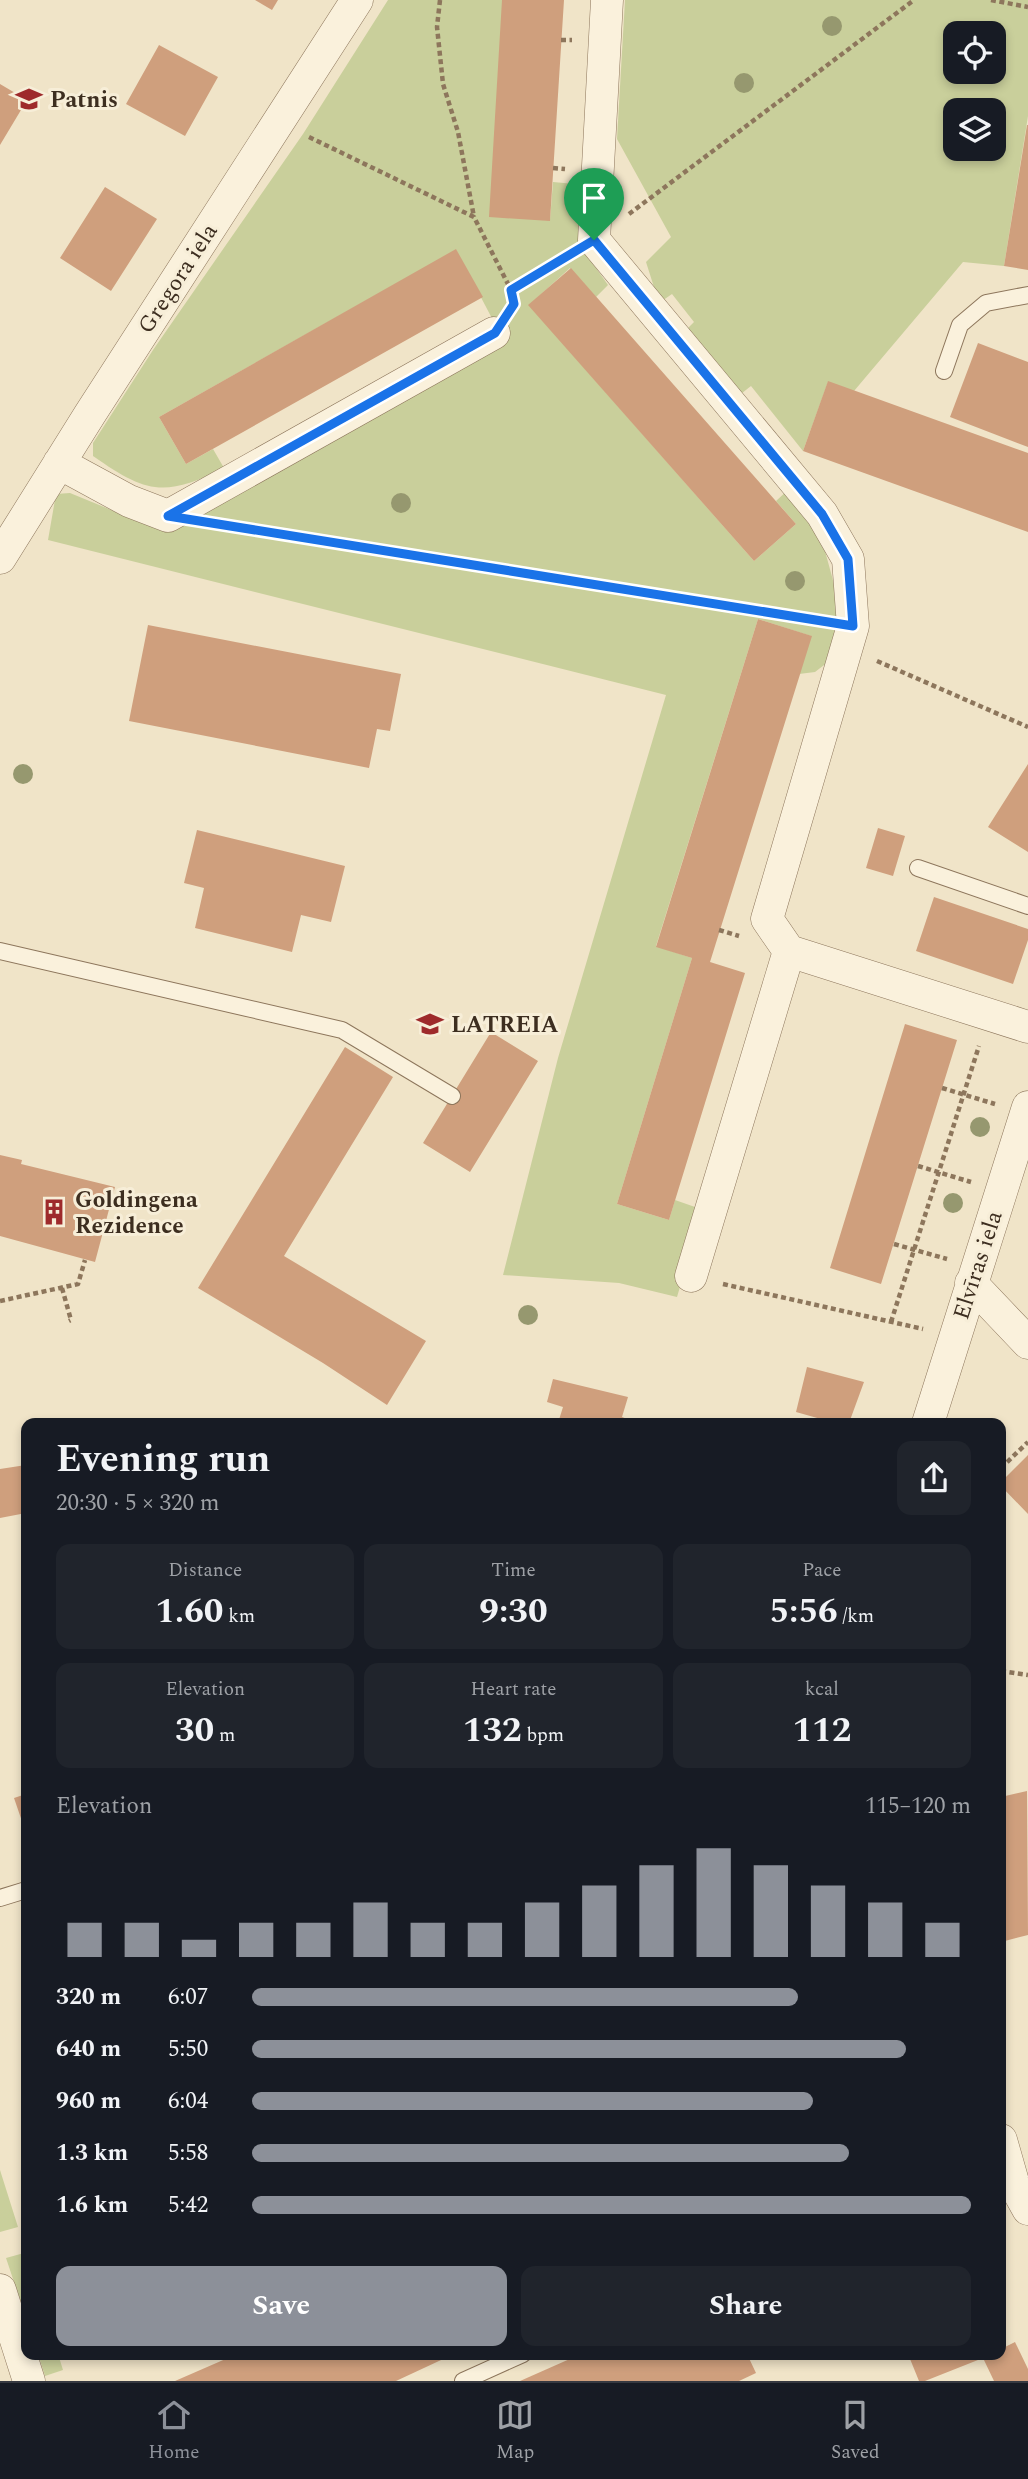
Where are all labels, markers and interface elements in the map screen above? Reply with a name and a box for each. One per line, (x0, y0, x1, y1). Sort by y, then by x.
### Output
map controls (943, 21, 1006, 161)
button: locate (943, 21, 1006, 84)
place label: Patnis (50, 83, 118, 118)
school or university icon: Patnis (14, 84, 44, 114)
button: layers (943, 98, 1006, 161)
pin (564, 168, 624, 240)
icon: arrive (575, 179, 613, 217)
street label: Gregora iela (129, 217, 227, 341)
place label: LATREIA (451, 1008, 559, 1043)
school or university icon: LATREIA (415, 1009, 445, 1039)
place label: Goldingena Rezidence (75, 1183, 198, 1244)
building icon: Goldingena Rezidence (39, 1197, 69, 1227)
street label: Elvīras iela (944, 1206, 1012, 1324)
text: Evening run (56, 1431, 270, 1489)
button: share (897, 1441, 971, 1515)
text: 20:30 · 5 × 320 m (56, 1486, 220, 1521)
text: Distance (168, 1556, 242, 1585)
text: Time (491, 1556, 536, 1585)
text: Pace (802, 1556, 842, 1585)
text: 1.60 (155, 1585, 223, 1638)
text: 9:30 (479, 1585, 548, 1638)
text: 5:56 (769, 1585, 838, 1638)
text: km (223, 1602, 255, 1631)
text: /km (838, 1602, 874, 1631)
text: Elevation (165, 1675, 245, 1704)
text: Heart rate (471, 1675, 556, 1704)
text: kcal (805, 1675, 839, 1704)
text: 30 (175, 1704, 214, 1757)
text: 132 (463, 1704, 522, 1757)
text: 112 (792, 1704, 851, 1757)
text: m (214, 1721, 235, 1750)
text: bpm (522, 1721, 564, 1750)
text: Elevation (56, 1789, 152, 1824)
text: 115–120 m (865, 1789, 971, 1824)
text: 320 m (56, 1980, 121, 2015)
text: 6:07 (168, 1980, 208, 2015)
text: 640 m (56, 2032, 121, 2067)
text: 5:50 (168, 2032, 208, 2067)
text: 960 m (56, 2084, 121, 2119)
text: 6:04 (168, 2084, 208, 2119)
text: 1.3 km (56, 2136, 128, 2171)
text: 5:58 (168, 2136, 208, 2171)
text: 1.6 km (56, 2188, 128, 2223)
text: 5:42 (168, 2188, 208, 2223)
button: Save (56, 2266, 507, 2346)
button: Share (521, 2266, 971, 2346)
tab: Home (148, 2396, 199, 2467)
tab: Map (496, 2396, 534, 2467)
tab: Saved (831, 2396, 880, 2467)

